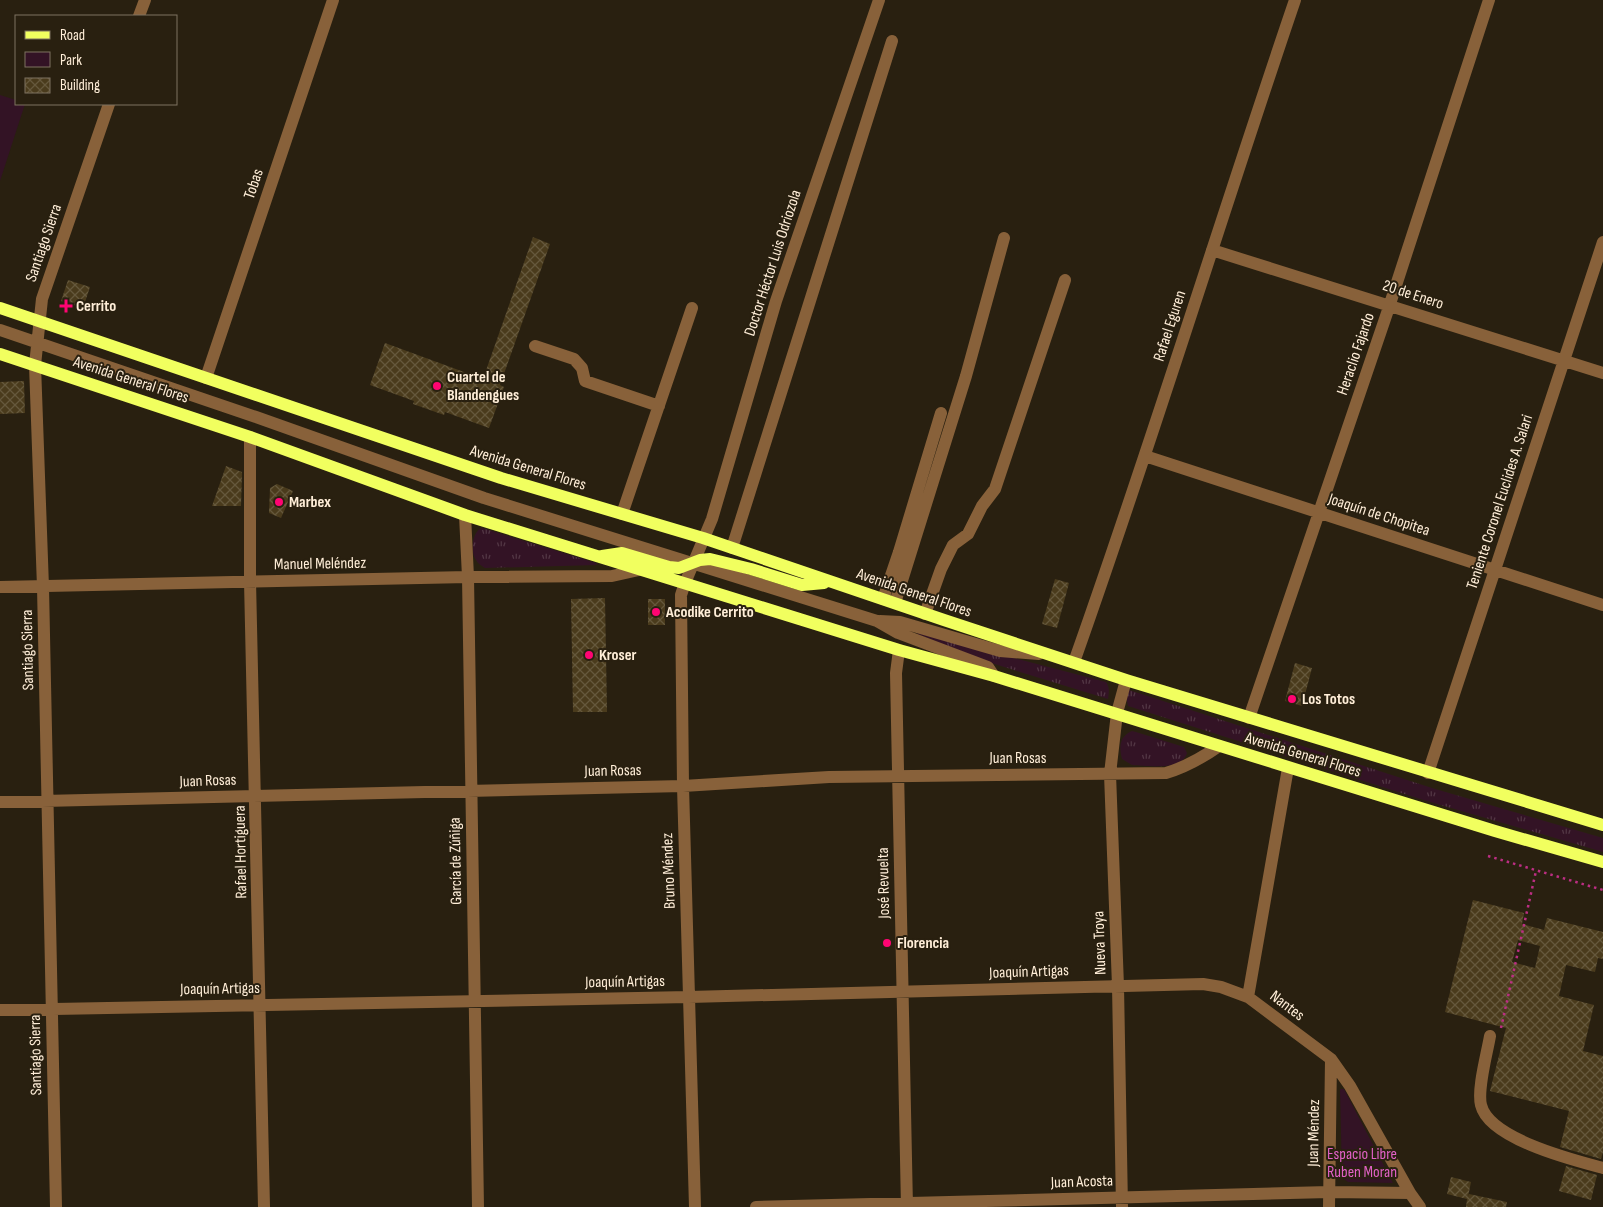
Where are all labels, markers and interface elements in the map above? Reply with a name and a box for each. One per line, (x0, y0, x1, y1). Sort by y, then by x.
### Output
legend (15, 15, 178, 105)
text: Road (60, 26, 85, 45)
text: Park (60, 51, 82, 70)
text: Building (60, 76, 100, 95)
street label: Tobas (240, 166, 268, 202)
street label: Doctor Héctor Luis Odriozola (740, 188, 806, 338)
street label: Santiago Sierra (22, 202, 66, 284)
street label: 20 de Enero (1380, 276, 1446, 314)
street label: Rafael Eguren (1150, 288, 1190, 364)
place label: Cerrito (76, 297, 116, 316)
marker: Cerrito (60, 300, 72, 312)
street label: Heraclio Fajardo (1333, 310, 1379, 398)
street label: Avenida General Flores (70, 352, 191, 408)
place label: Cuartel de Blandengues (447, 368, 519, 405)
marker: Cuartel de Blandengues (431, 380, 443, 392)
street label: Teniente Coronel Euclides A. Salari (1463, 412, 1537, 592)
street label: Avenida General Flores (467, 441, 589, 495)
street label: Joaquín de Chopitea (1325, 489, 1432, 540)
place label: Marbex (289, 493, 331, 512)
marker: Marbex (273, 496, 285, 508)
street label: Manuel Meléndez (274, 554, 367, 574)
street label: Avenida General Flores (853, 564, 974, 622)
place label: Acodike Cerrito (665, 603, 754, 622)
marker: Acodike Cerrito (650, 606, 662, 618)
street label: Santiago Sierra (18, 609, 38, 691)
place label: Kroser (599, 646, 637, 665)
marker: Kroser (583, 649, 595, 661)
place label: Los Totos (1302, 690, 1355, 709)
marker: Los Totos (1286, 693, 1298, 705)
street label: Avenida General Flores (1242, 728, 1364, 782)
street label: Juan Rosas (989, 749, 1047, 768)
street label: Juan Rosas (583, 761, 642, 781)
street label: Juan Rosas (178, 771, 237, 792)
street label: Rafael Hortiguera (231, 805, 251, 899)
street label: García de Zúñiga (446, 817, 466, 905)
street label: Bruno Méndez (658, 832, 680, 909)
street label: José Revuelta (874, 847, 894, 920)
street label: Nueva Troya (1089, 911, 1111, 975)
place label: Florencia (897, 934, 949, 953)
marker: Florencia (881, 937, 893, 949)
street label: Joaquín Artigas (988, 961, 1069, 983)
street label: Joaquín Artigas (584, 972, 665, 992)
street label: Joaquín Artigas (179, 979, 260, 999)
street label: Nantes (1266, 987, 1308, 1025)
street label: Santiago Sierra (26, 1014, 46, 1096)
street label: Juan Méndez (1304, 1099, 1324, 1168)
park label: Espacio Libre Ruben Moran (1327, 1145, 1397, 1182)
street label: Juan Acosta (1050, 1171, 1113, 1193)

